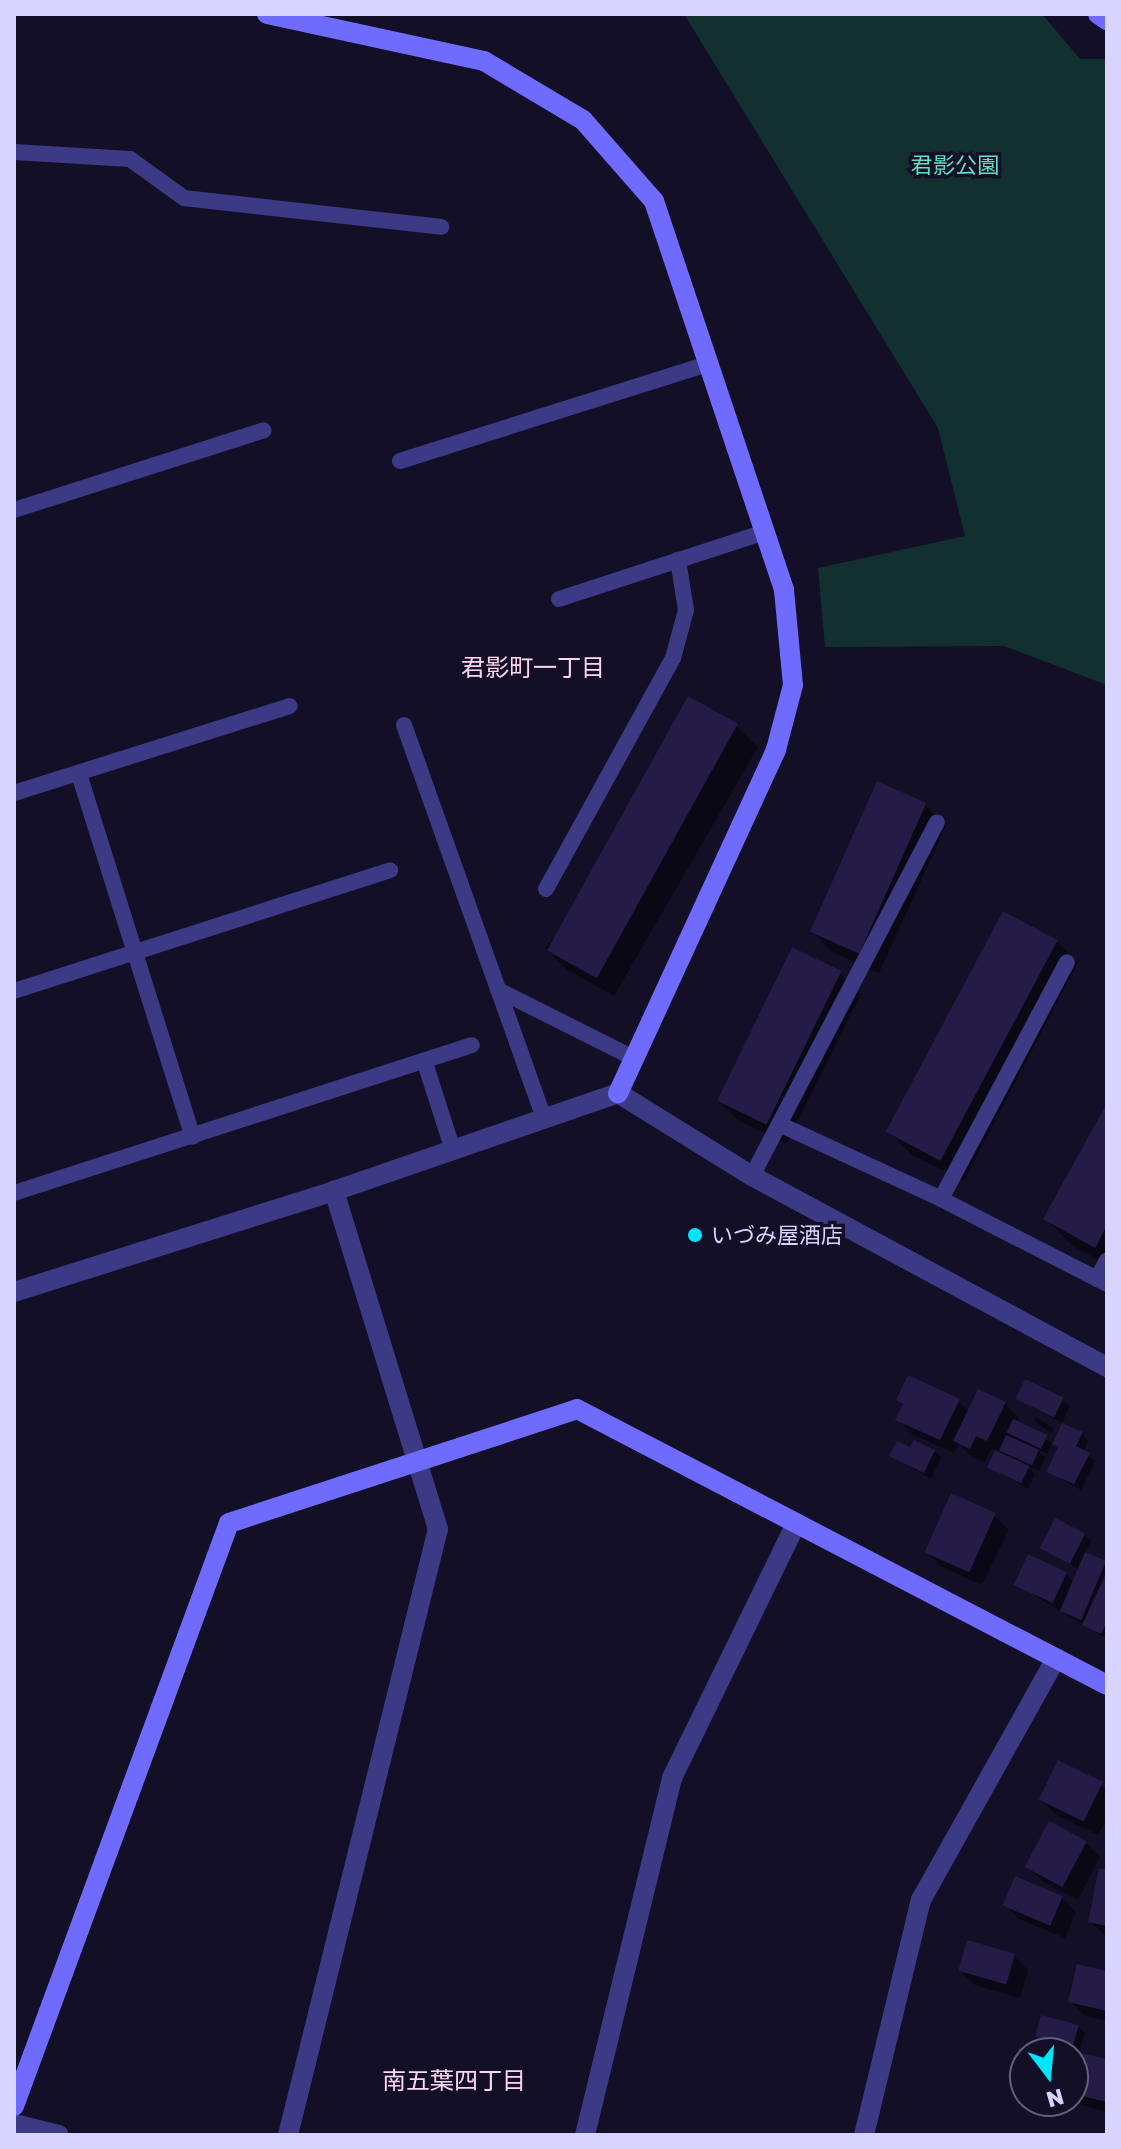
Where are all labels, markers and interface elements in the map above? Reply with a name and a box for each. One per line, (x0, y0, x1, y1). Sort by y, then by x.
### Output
park label: 君影公園 (911, 152, 999, 178)
district label: 君影町一丁目 (461, 653, 605, 681)
place label: いづみ屋酒店 (711, 1222, 843, 1248)
marker: いづみ屋酒店 (686, 1226, 704, 1244)
north arrow (1009, 2037, 1089, 2117)
district label: 南五葉四丁目 (382, 2066, 526, 2094)
text: N (1043, 2083, 1067, 2114)

